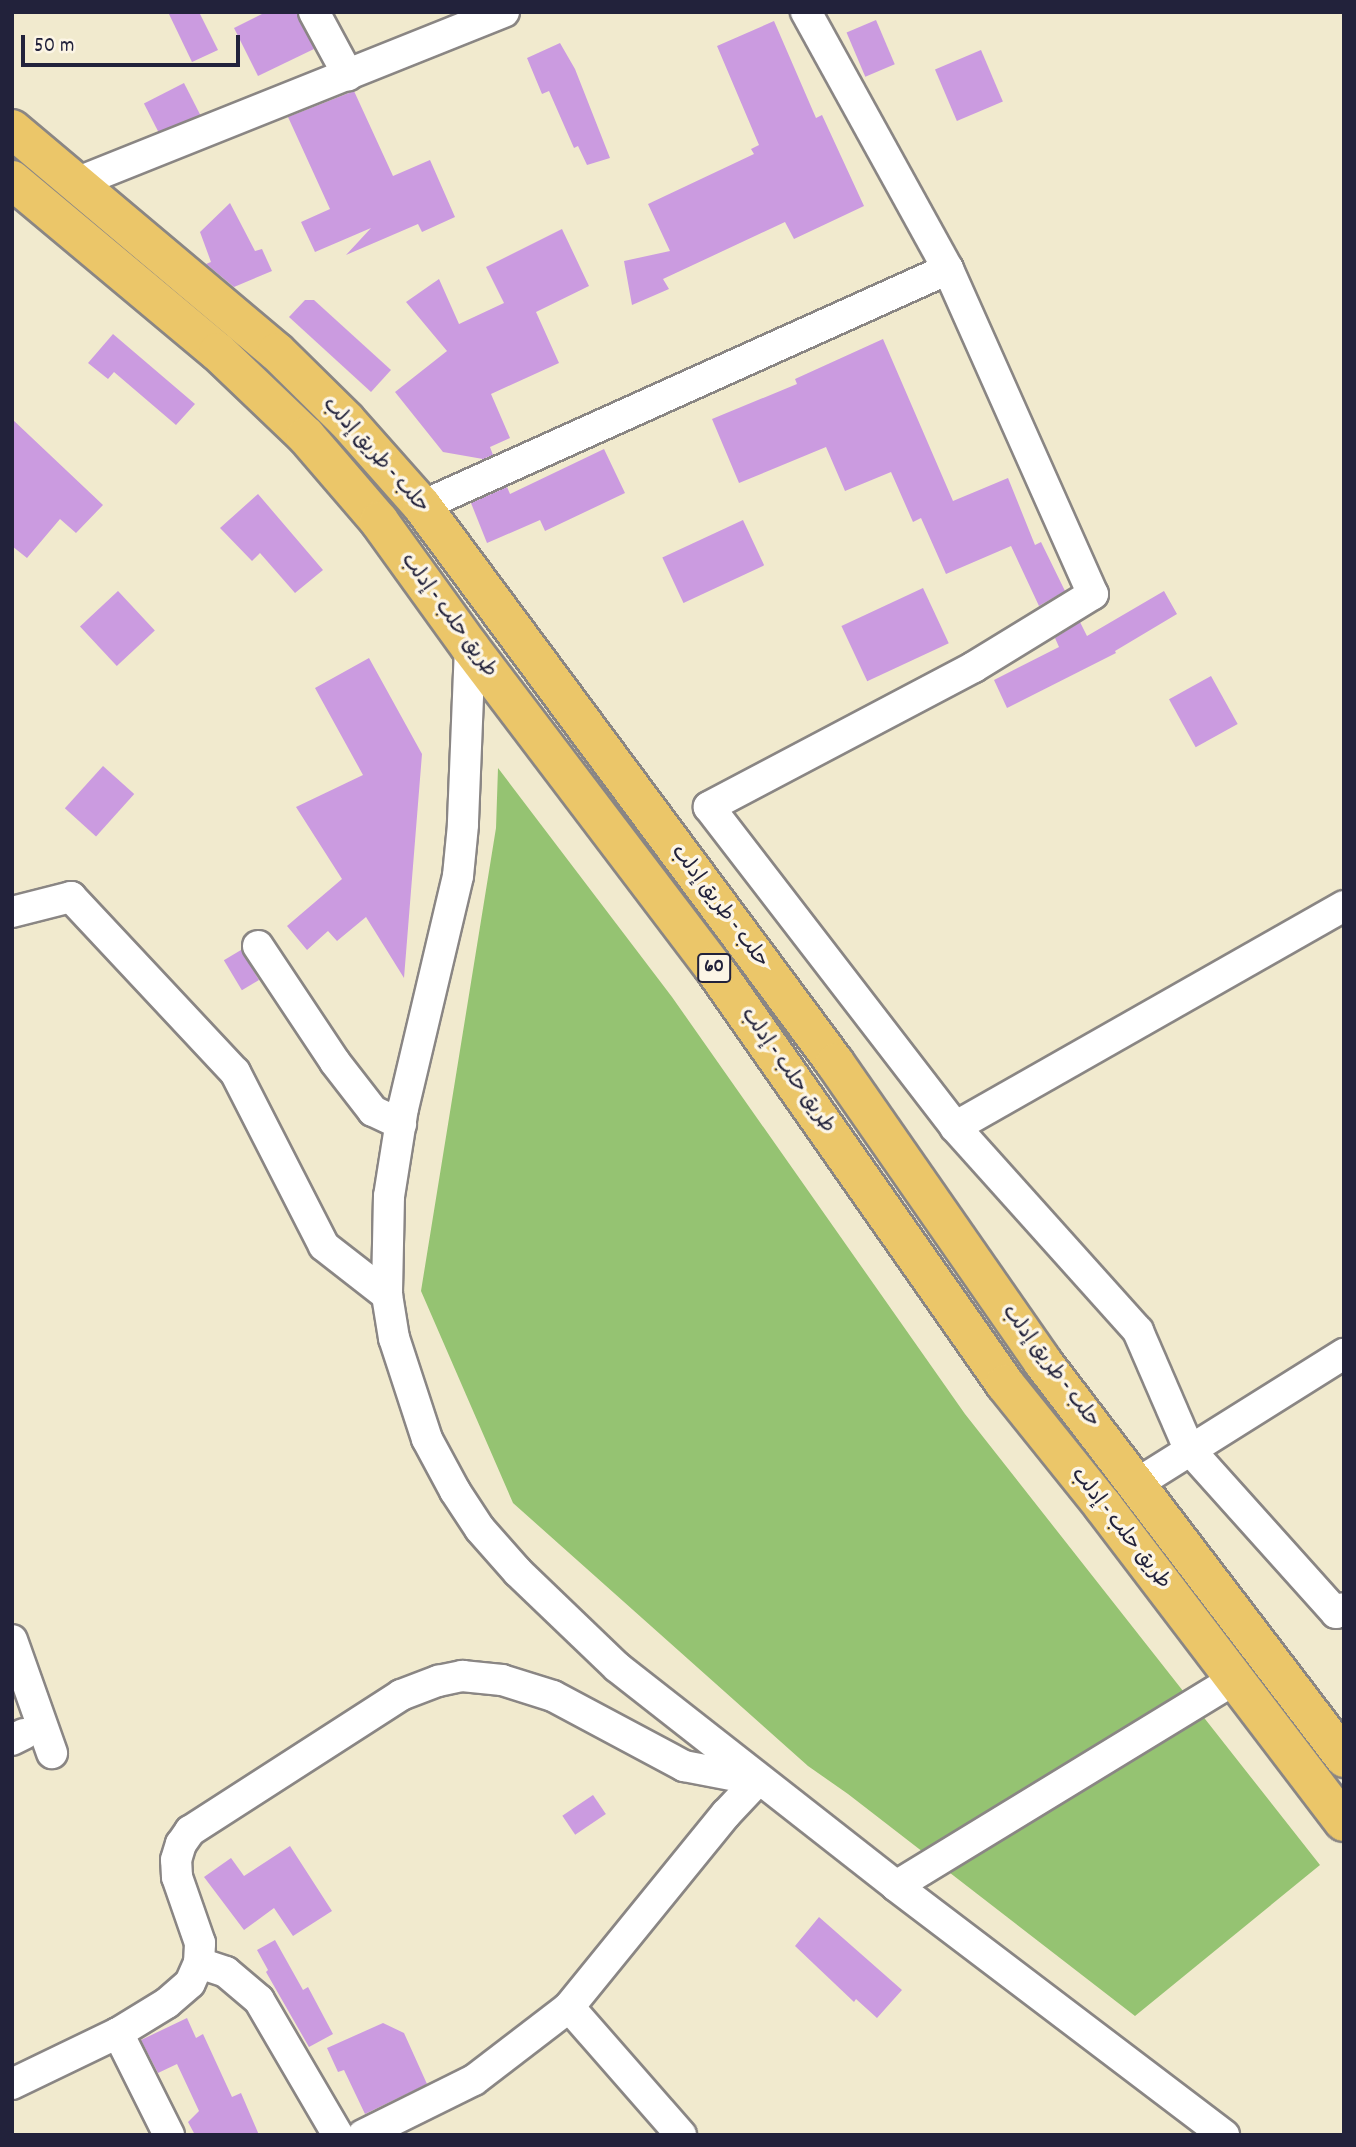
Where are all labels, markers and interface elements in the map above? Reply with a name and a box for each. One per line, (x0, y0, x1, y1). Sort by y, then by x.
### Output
scale bar (24, 21, 243, 65)
text: 50 m (34, 32, 74, 62)
street label: حلب - طريق إدلب (316, 393, 434, 519)
street label: طريق حلب - إدلب (394, 549, 502, 683)
street label: حلب - طريق إدلب (665, 841, 773, 973)
road number: 60 (696, 952, 732, 984)
street label: طريق حلب - إدلب (734, 1003, 840, 1139)
street label: حلب - طريق إدلب (996, 1301, 1104, 1433)
street label: طريق حلب - إدلب (1065, 1463, 1175, 1595)

